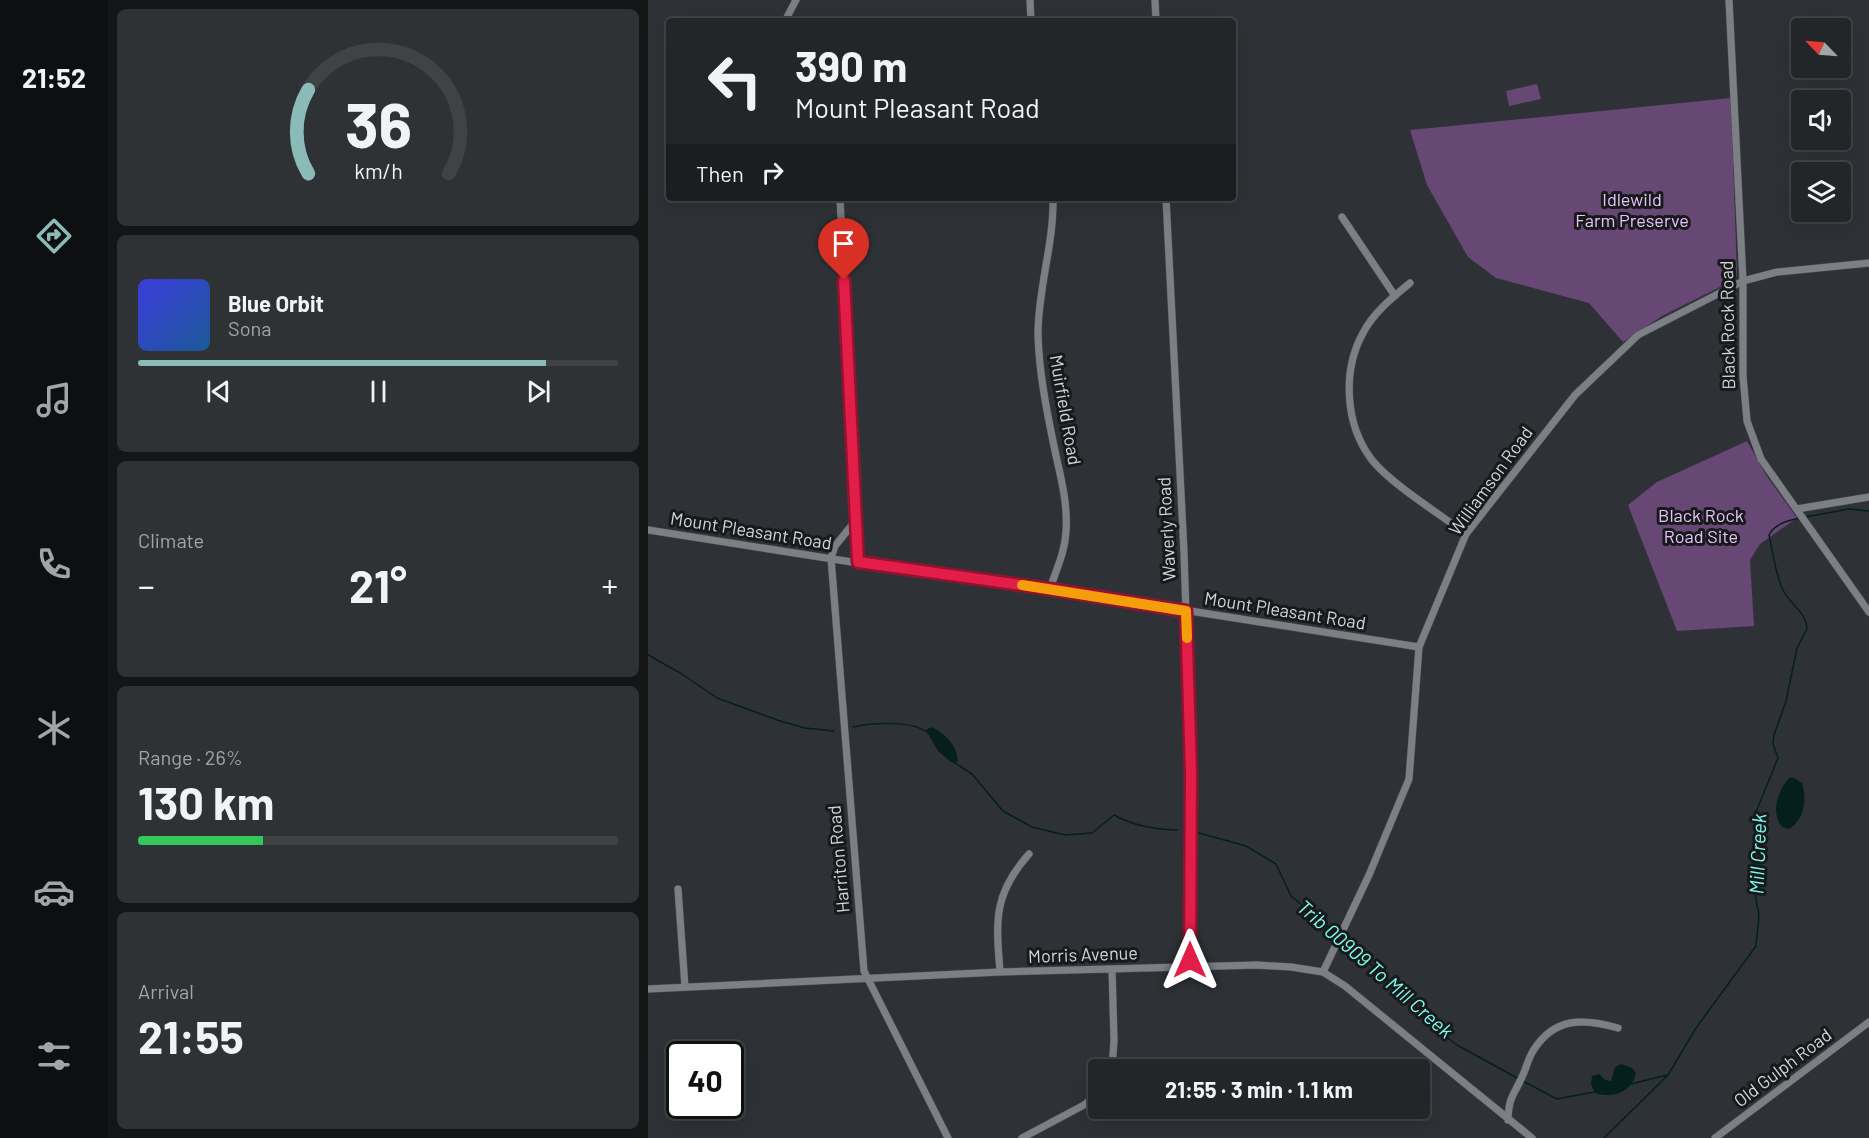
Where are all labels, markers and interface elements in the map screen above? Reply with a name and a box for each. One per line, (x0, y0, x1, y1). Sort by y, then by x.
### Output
north arrow (1791, 18, 1851, 78)
map controls (1791, 18, 1851, 222)
text: 390 m (795, 40, 907, 90)
icon: left (696, 42, 774, 120)
text: 21:52 (22, 61, 86, 93)
text: 36 (344, 87, 412, 161)
button: sound (1791, 90, 1851, 150)
text: Mount Pleasant Road (795, 91, 1040, 123)
icon: right (756, 156, 789, 189)
text: km/h (354, 159, 402, 184)
text: Then (696, 160, 744, 186)
button: layers (1791, 162, 1851, 222)
park label: Idlewild Farm Preserve (1575, 188, 1689, 231)
icon: directions (33, 215, 75, 257)
pin (818, 218, 869, 280)
icon: arrive (827, 227, 860, 260)
street label: Black Rock Road (1715, 260, 1739, 390)
text: Blue Orbit (228, 290, 324, 316)
text: Sona (228, 316, 272, 340)
street label: Muirfield Road (1045, 353, 1087, 467)
icon: previous (202, 375, 235, 408)
icon: pause (362, 375, 395, 408)
icon: next (522, 375, 555, 408)
icon: music (33, 379, 75, 421)
street label: Williamson Road (1443, 422, 1537, 539)
street label: Waverly Road (1152, 476, 1180, 582)
park label: Black Rock Road Site (1658, 504, 1744, 547)
street label: Mount Pleasant Road (669, 506, 833, 554)
text: Climate (138, 528, 204, 552)
icon: phone (33, 543, 75, 585)
text: 21° (349, 558, 407, 612)
text: − (138, 565, 155, 605)
text: + (602, 565, 618, 605)
street label: Mount Pleasant Road (1203, 586, 1367, 634)
icon: climate (33, 707, 75, 749)
text: Range · 26% (138, 745, 243, 769)
text: 130 km (138, 775, 274, 829)
street label: Harriton Road (822, 804, 854, 914)
water label: Mill Creek (1744, 813, 1770, 895)
icon: car (33, 871, 75, 913)
water label: Trib 00909 To Mill Creek (1293, 894, 1459, 1043)
position arrow (1158, 928, 1222, 992)
street label: Morris Avenue (1028, 941, 1138, 967)
text: Arrival (138, 979, 194, 1003)
text: 21:55 (138, 1009, 244, 1063)
street label: Old Gulph Road (1729, 1023, 1836, 1111)
icon: filters (33, 1035, 75, 1077)
speed limit sign: 40 (666, 1041, 744, 1119)
text: 21:55 · 3 min · 1.1 km (1165, 1076, 1353, 1102)

